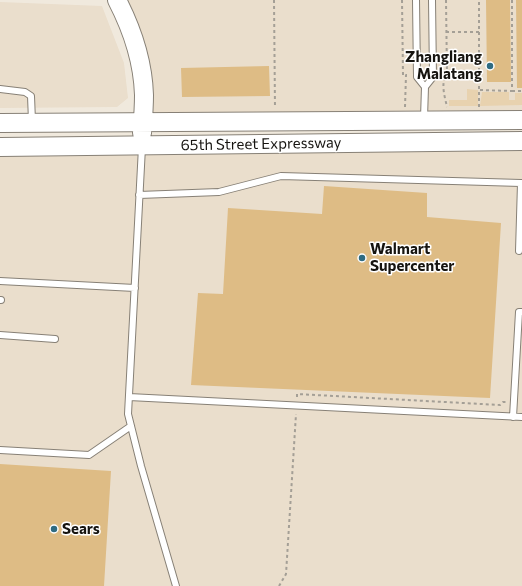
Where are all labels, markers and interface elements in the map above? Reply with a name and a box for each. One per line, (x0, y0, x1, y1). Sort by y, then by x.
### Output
place label: Zhangliang Malatang (405, 48, 482, 83)
marker: Zhangliang Malatang (485, 61, 495, 71)
street label: 65th Street Expressway (180, 134, 342, 154)
place label: Walmart Supercenter (370, 240, 455, 275)
marker: Walmart Supercenter (357, 253, 367, 263)
place label: Sears (62, 520, 100, 538)
marker: Sears (49, 524, 59, 534)

